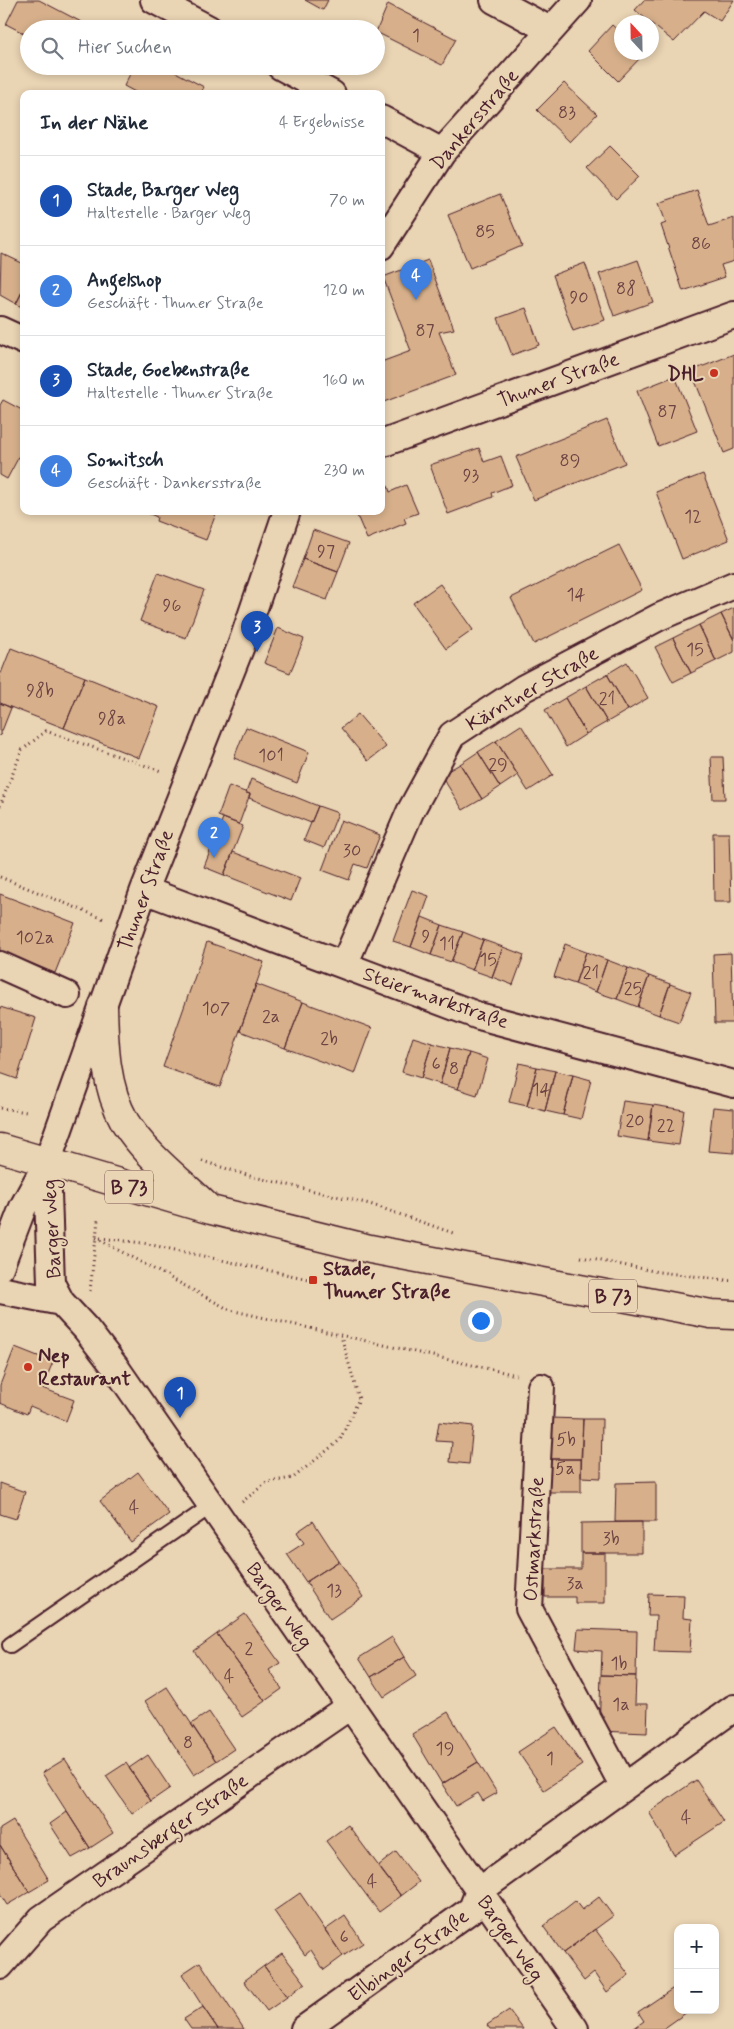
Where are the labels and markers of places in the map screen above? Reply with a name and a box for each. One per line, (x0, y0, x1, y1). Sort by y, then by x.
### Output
pin: 4 (400, 259, 432, 300)
place label: DHL (667, 361, 704, 388)
marker: DHL (708, 367, 720, 379)
pin: 3 (241, 611, 273, 652)
pin: 2 (198, 817, 230, 858)
place label: Stade, Thuner Straße (323, 1256, 451, 1306)
marker: Stade, Thuner Straße (307, 1274, 319, 1286)
place label: Nep Restaurant (38, 1343, 132, 1393)
marker: Nep Restaurant (22, 1361, 34, 1373)
pin: 1 (164, 1377, 196, 1418)

